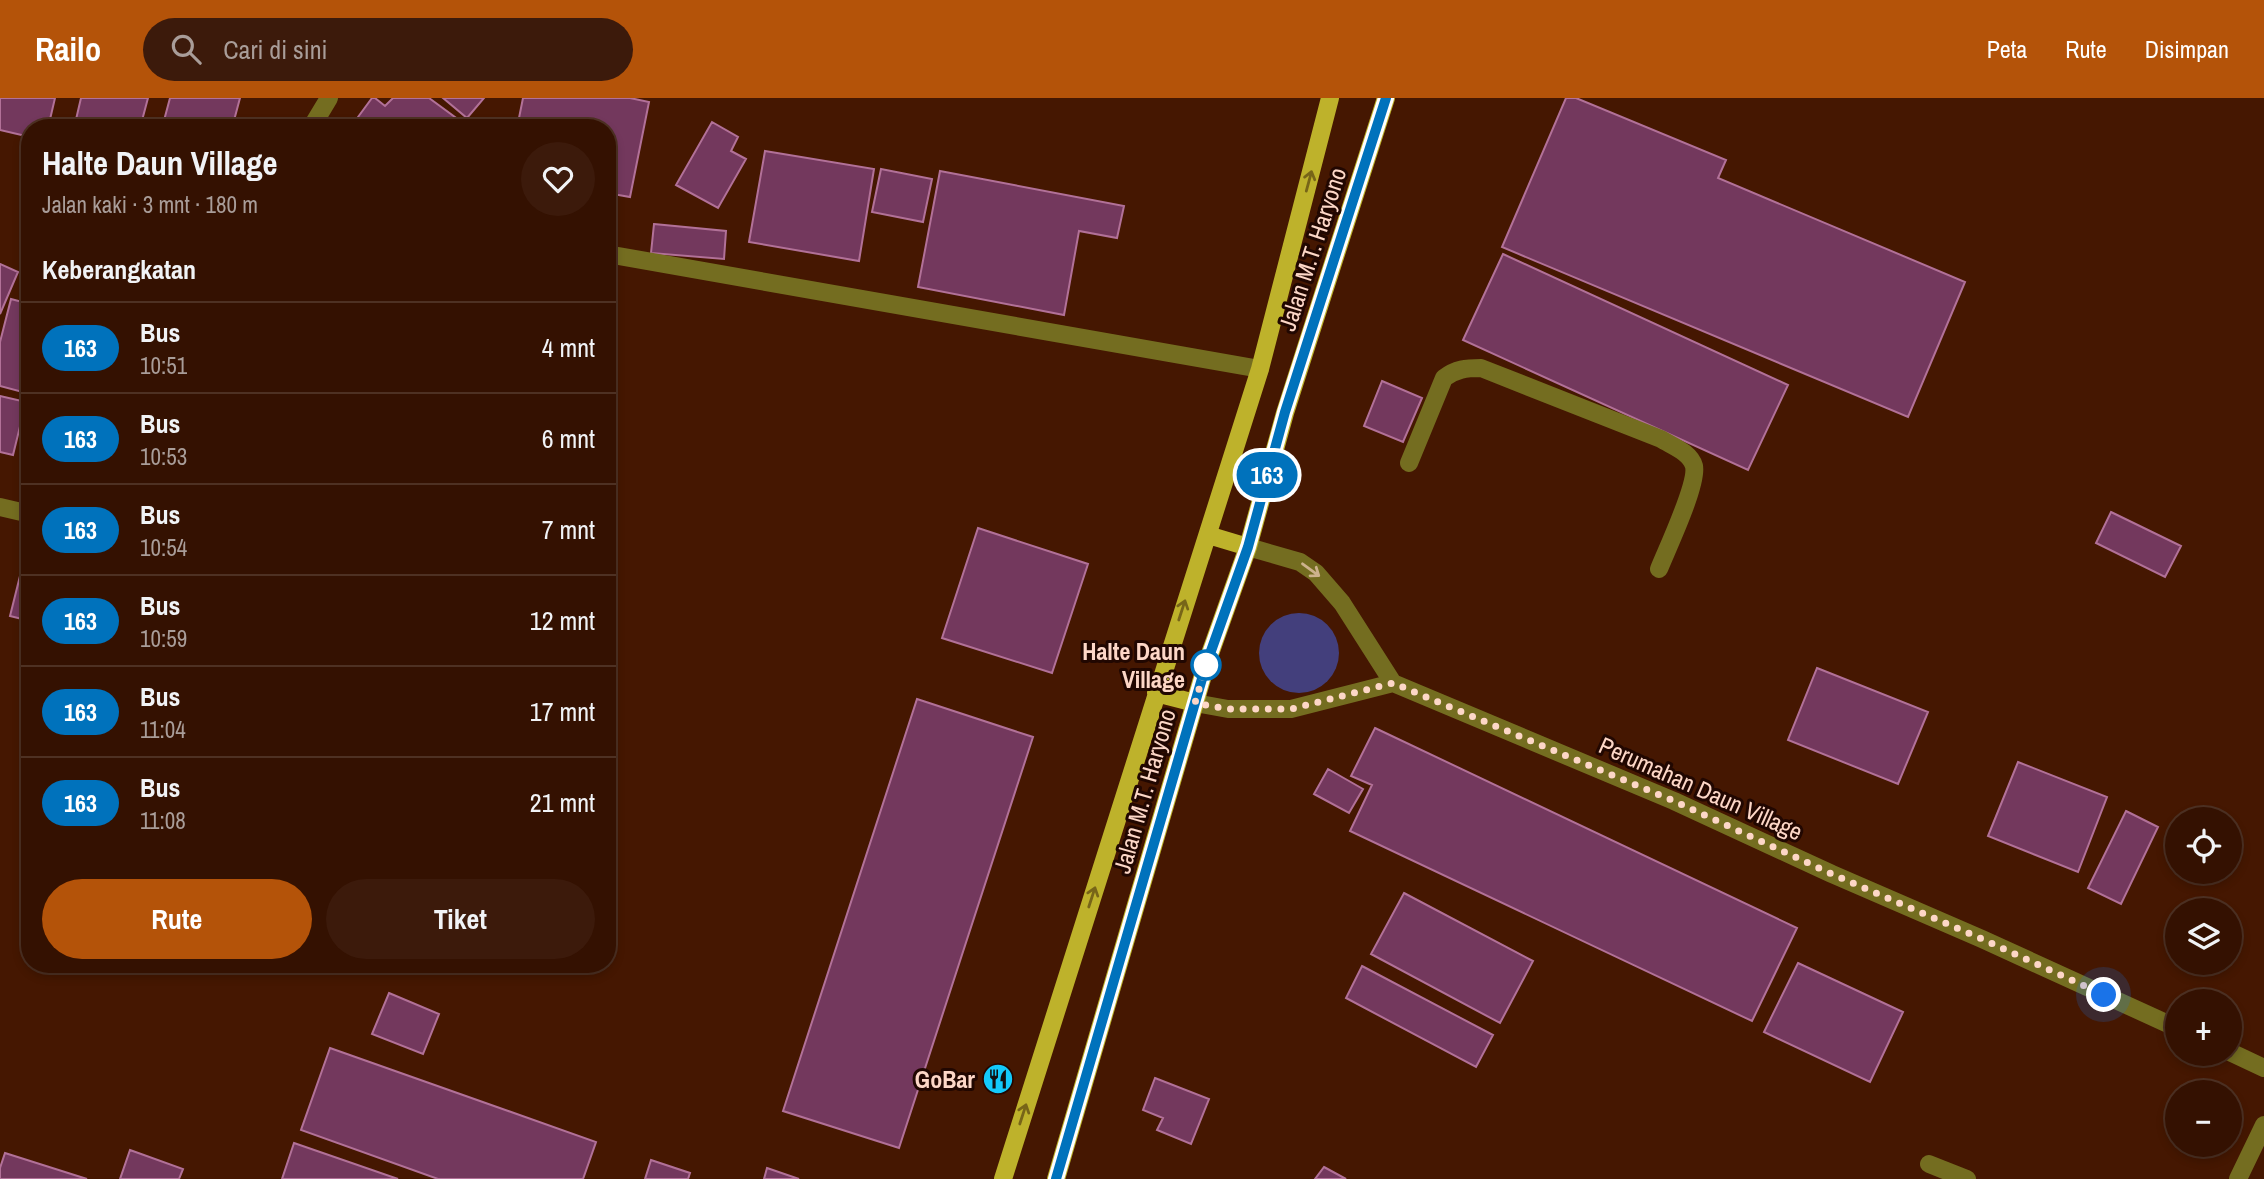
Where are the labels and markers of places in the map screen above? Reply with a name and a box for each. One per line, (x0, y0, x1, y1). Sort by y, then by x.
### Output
place label: Halte Daun Village (1082, 635, 1185, 695)
marker: Halte Daun Village (1191, 650, 1221, 680)
restaurant icon: GoBar (981, 1062, 1015, 1096)
place label: GoBar (915, 1063, 975, 1095)

